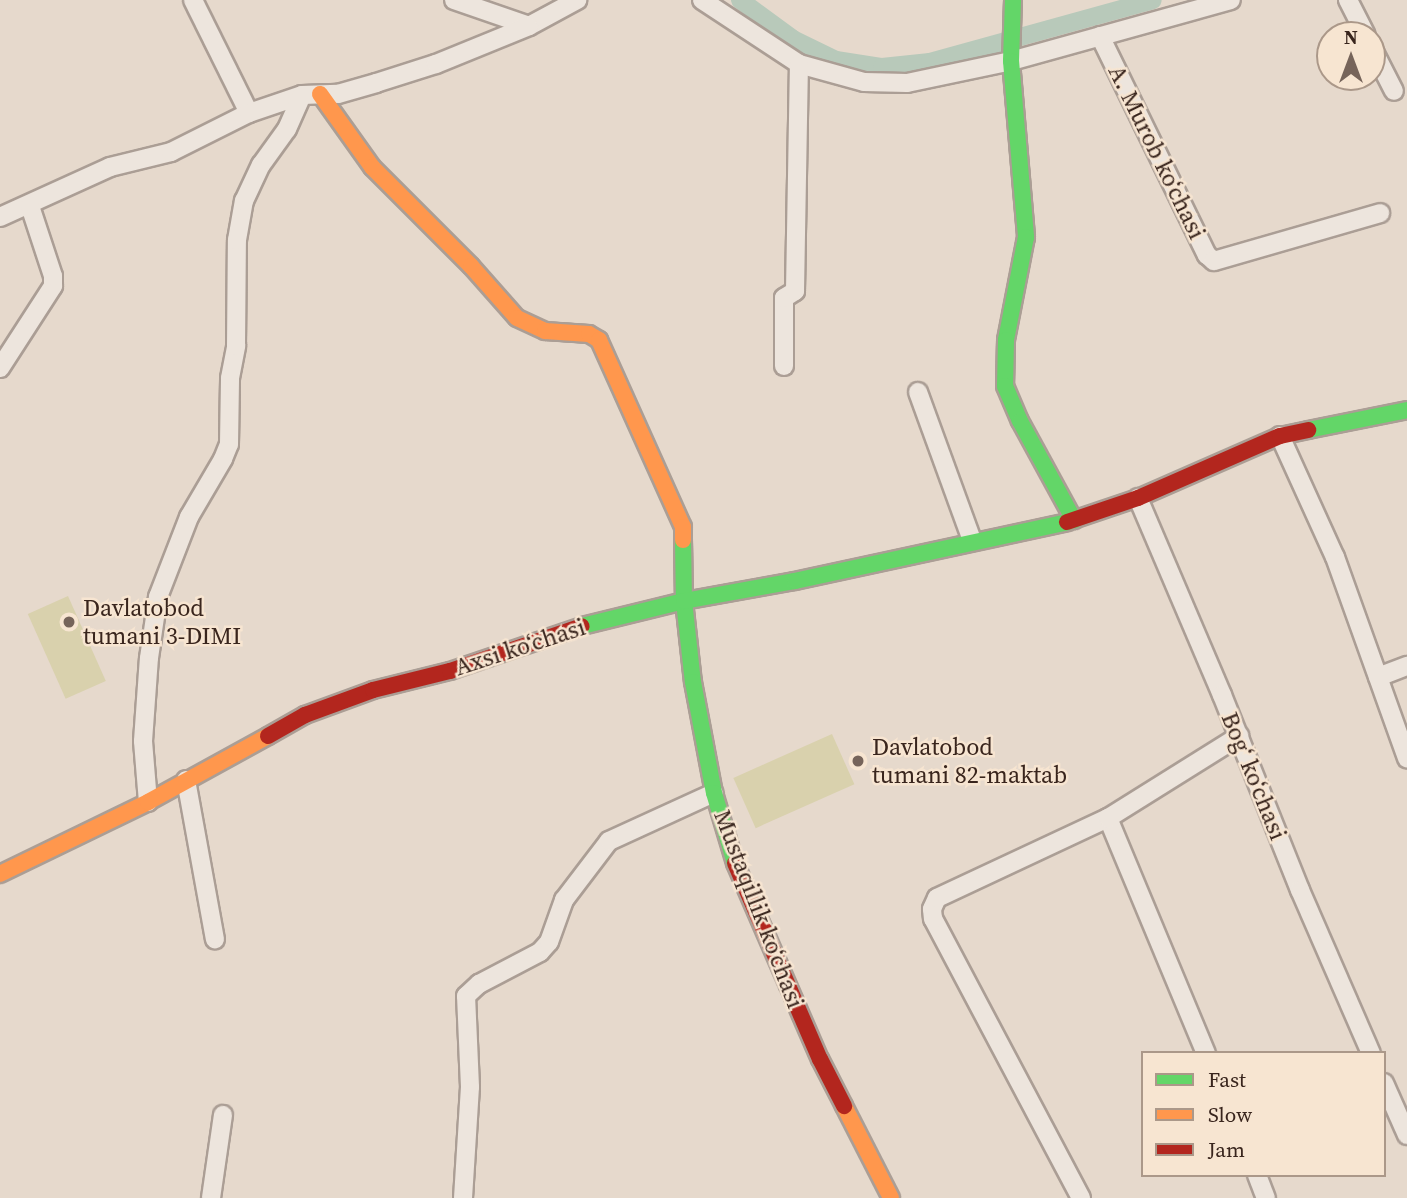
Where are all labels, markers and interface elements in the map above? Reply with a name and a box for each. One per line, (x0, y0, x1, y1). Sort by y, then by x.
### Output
north arrow (1316, 21, 1386, 91)
text: N (1344, 24, 1358, 50)
street label: A. Murob koʻchasi (1102, 60, 1212, 244)
place label: Davlatobod tumani 3-DIMI (83, 594, 241, 650)
street label: Axsi koʻchasi (451, 612, 589, 682)
marker: Davlatobod tumani 3-DIMI (61, 614, 77, 630)
street label: Bogʻ koʻchasi (1215, 708, 1293, 844)
place label: Davlatobod tumani 82-maktab (872, 733, 1067, 789)
marker: Davlatobod tumani 82-maktab (850, 753, 866, 769)
street label: Mustaqillik koʻchasi (708, 806, 810, 1012)
legend (1141, 1051, 1386, 1177)
text: Fast (1208, 1065, 1246, 1094)
text: Slow (1208, 1100, 1252, 1129)
text: Jam (1208, 1135, 1245, 1164)

